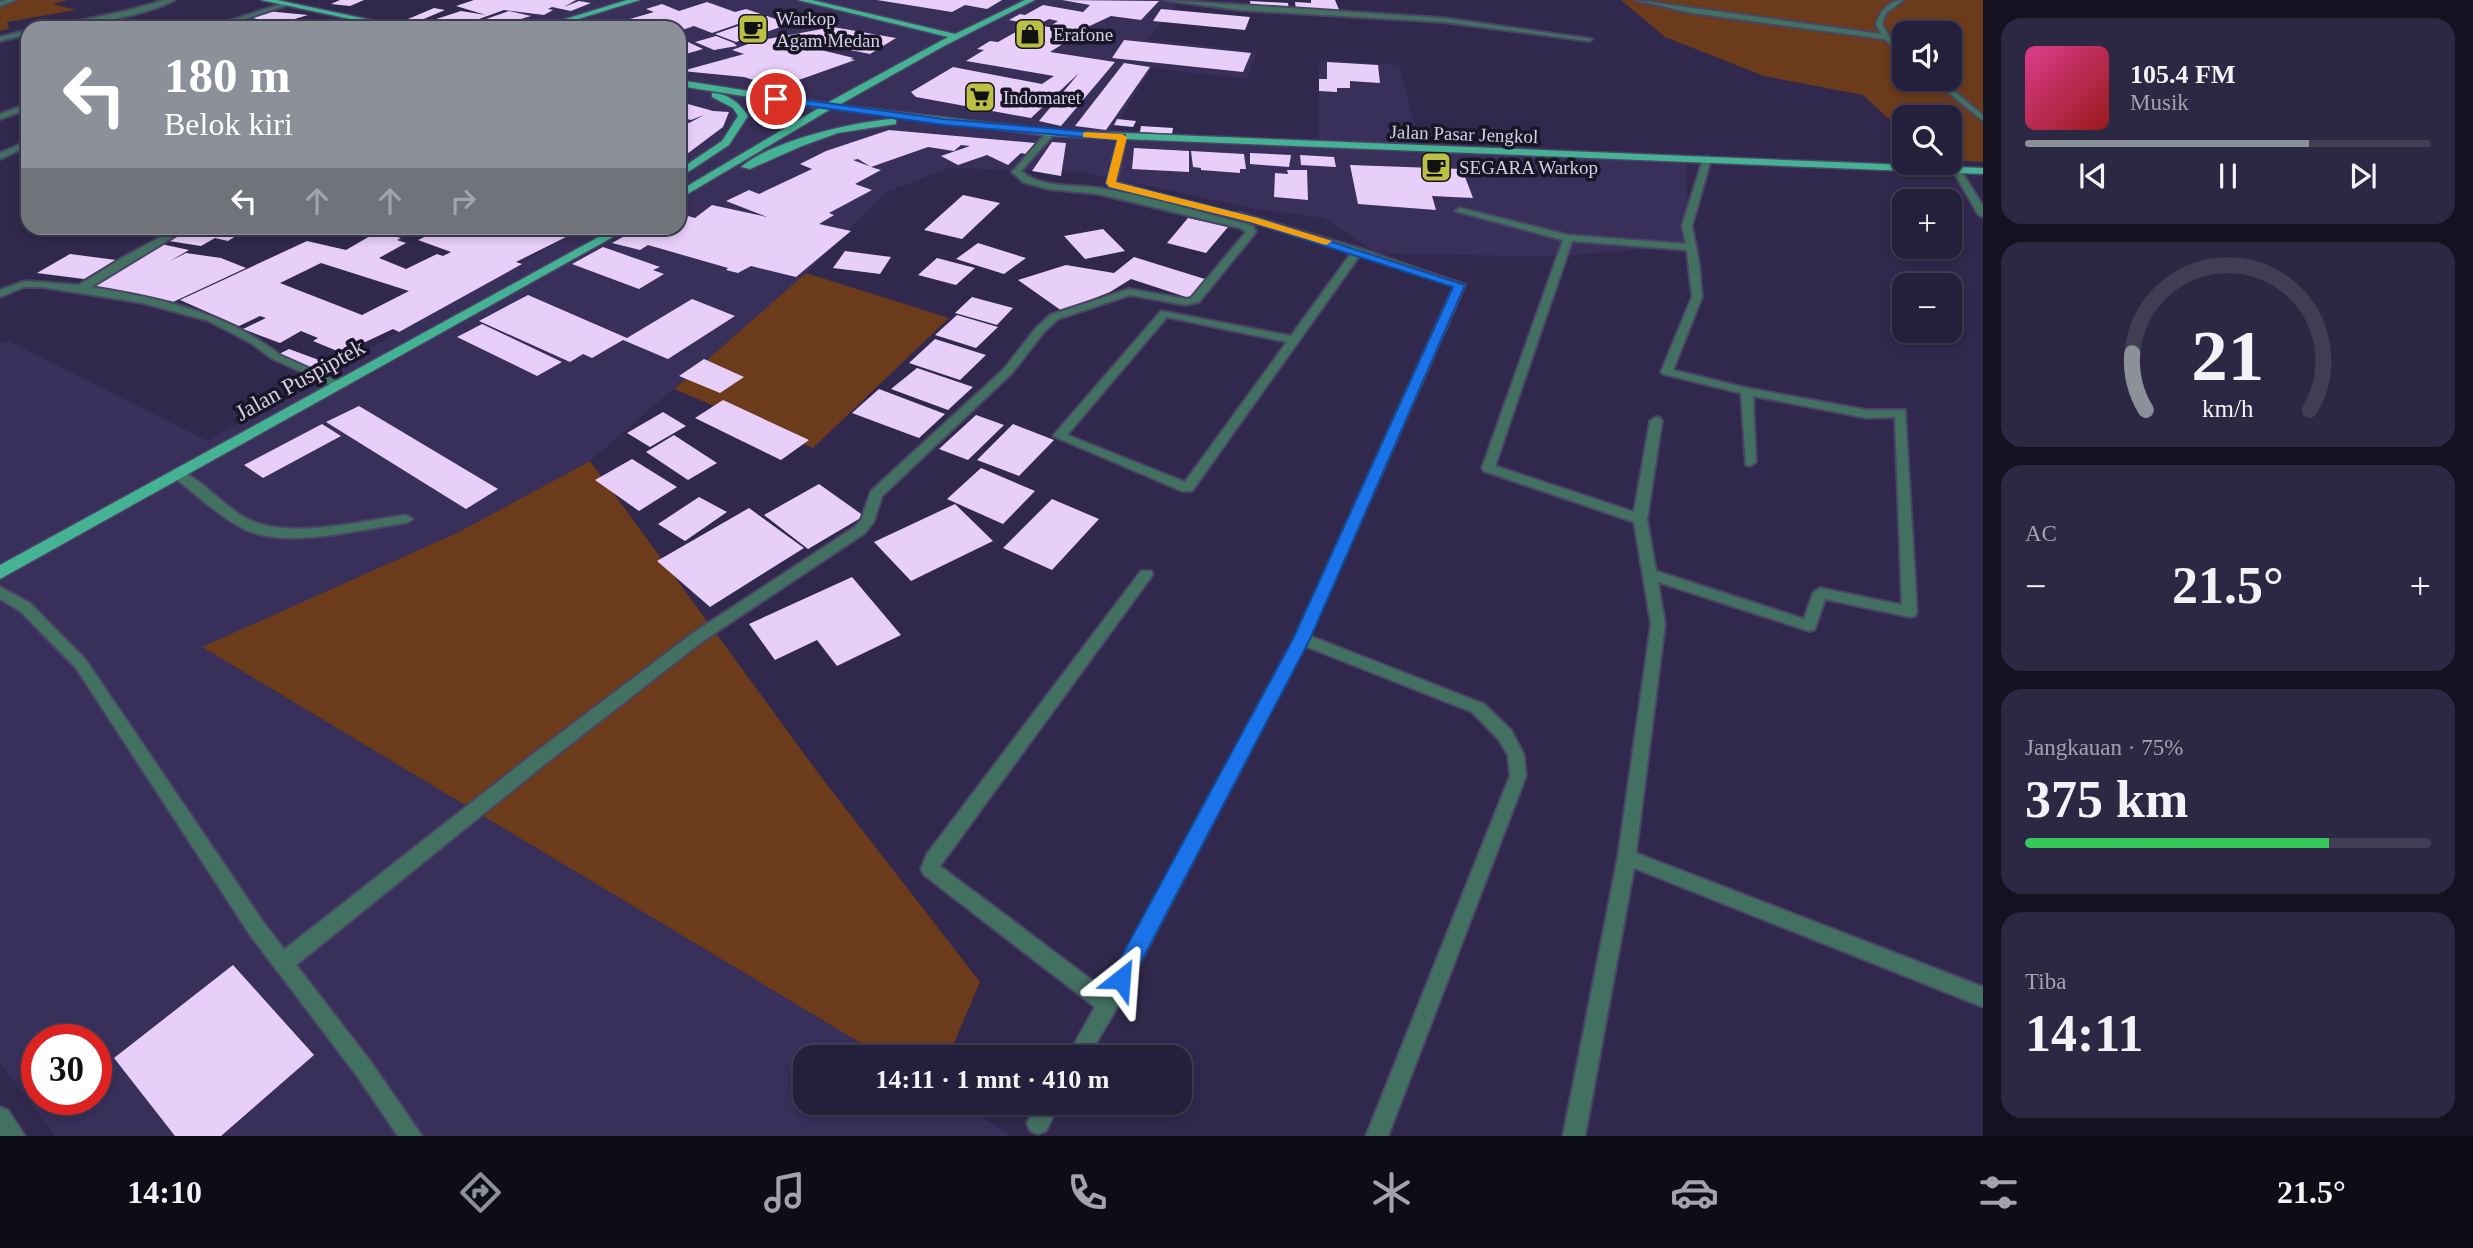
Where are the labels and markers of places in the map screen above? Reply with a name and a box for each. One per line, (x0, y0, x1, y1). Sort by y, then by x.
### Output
place label: Warkop Agam Medan (776, 8, 880, 51)
cafe icon: Warkop Agam Medan (736, 12, 770, 46)
shop icon: Erafone (1013, 17, 1047, 51)
place label: Erafone (1053, 24, 1113, 45)
pin (746, 69, 806, 129)
supermarket icon: Indomaret (963, 80, 997, 114)
place label: Indomaret (1003, 87, 1082, 108)
cafe icon: SEGARA Warkop (1419, 150, 1453, 184)
place label: SEGARA Warkop (1459, 157, 1598, 178)

